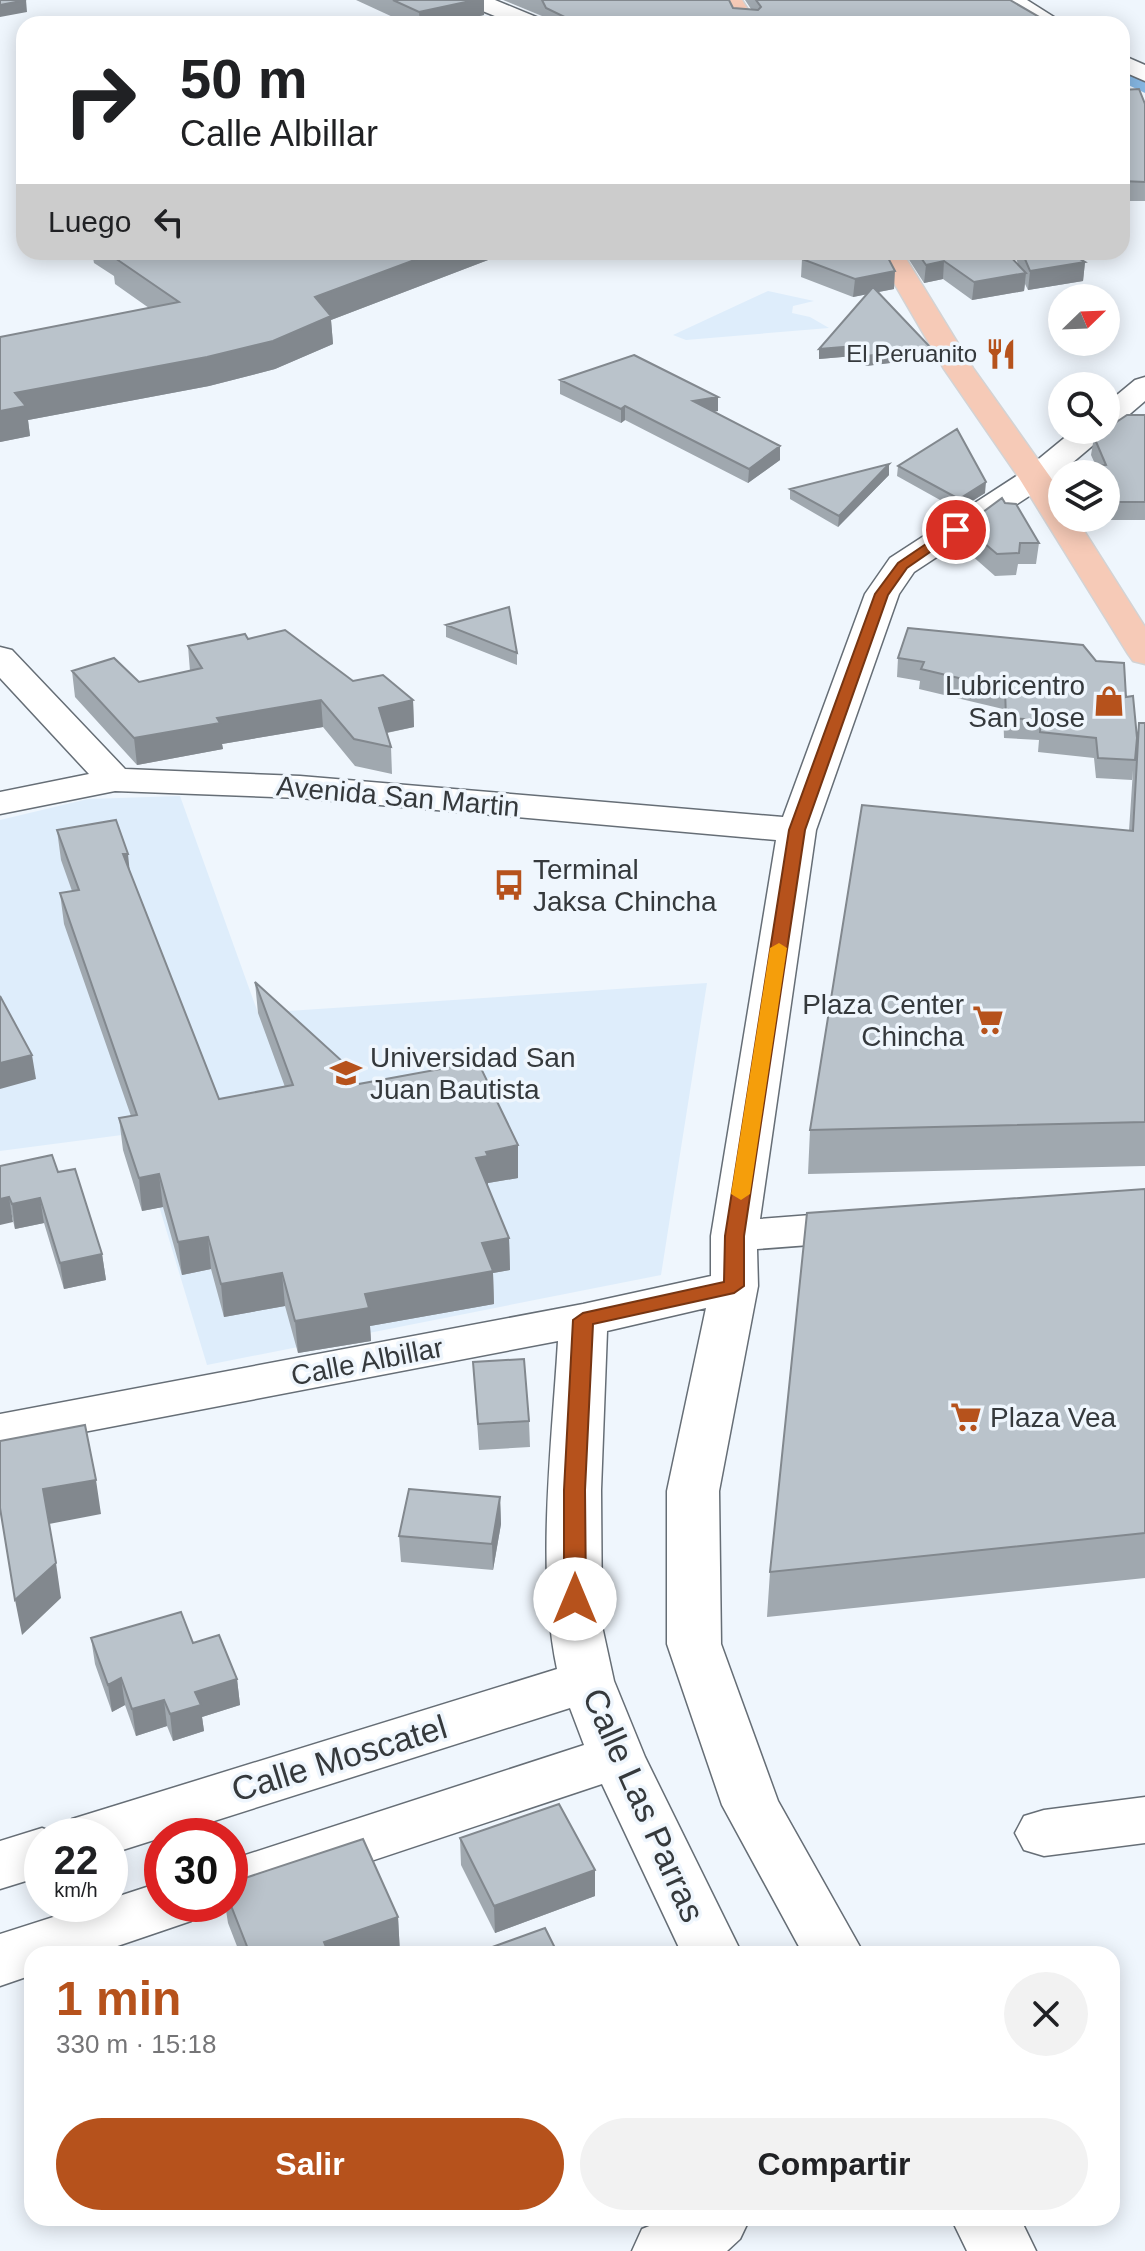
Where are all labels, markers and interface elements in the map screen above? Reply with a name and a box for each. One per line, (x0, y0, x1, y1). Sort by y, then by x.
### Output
text: 50 m (180, 47, 308, 110)
icon: right (48, 48, 152, 152)
text: Calle Albillar (180, 113, 378, 154)
icon: left (147, 200, 191, 244)
text: Luego (48, 205, 131, 238)
north arrow (1048, 284, 1120, 356)
map controls (1048, 284, 1120, 532)
restaurant icon: El Peruanito (984, 337, 1018, 371)
place label: El Peruanito (846, 340, 977, 367)
button: search (1048, 372, 1120, 444)
button: layers (1048, 460, 1120, 532)
pin (922, 496, 990, 564)
icon: arrive (934, 508, 978, 552)
place label: Lubricentro San Jose (945, 670, 1085, 733)
shop icon: Lubricentro San Jose (1092, 684, 1126, 718)
street label: Avenida San Martin (275, 770, 521, 823)
place label: Terminal Jaksa Chincha (533, 854, 717, 917)
bus stop icon: Terminal Jaksa Chincha (492, 868, 526, 902)
place label: Plaza Center Chincha (802, 989, 964, 1052)
supermarket icon: Plaza Center Chincha (971, 1003, 1005, 1037)
place label: Universidad San Juan Bautista (370, 1042, 575, 1105)
school or university icon: Universidad San Juan Bautista (329, 1056, 363, 1090)
street label: Calle Albillar (289, 1332, 446, 1391)
supermarket icon: Plaza Vea (949, 1400, 983, 1434)
place label: Plaza Vea (990, 1402, 1117, 1433)
position arrow (533, 1557, 617, 1641)
street label: Calle Las Parras (576, 1682, 712, 1928)
street label: Calle Moscatel (227, 1707, 451, 1809)
speed limit sign: 30 (144, 1818, 248, 1922)
text: 22 (54, 1838, 98, 1882)
text: km/h (54, 1879, 98, 1901)
text: 1 min (56, 1972, 181, 2025)
button: close (1004, 1972, 1088, 2056)
text: 330 m · 15:18 (56, 2029, 216, 2059)
button: Salir (56, 2118, 564, 2210)
button: Compartir (580, 2118, 1088, 2210)

